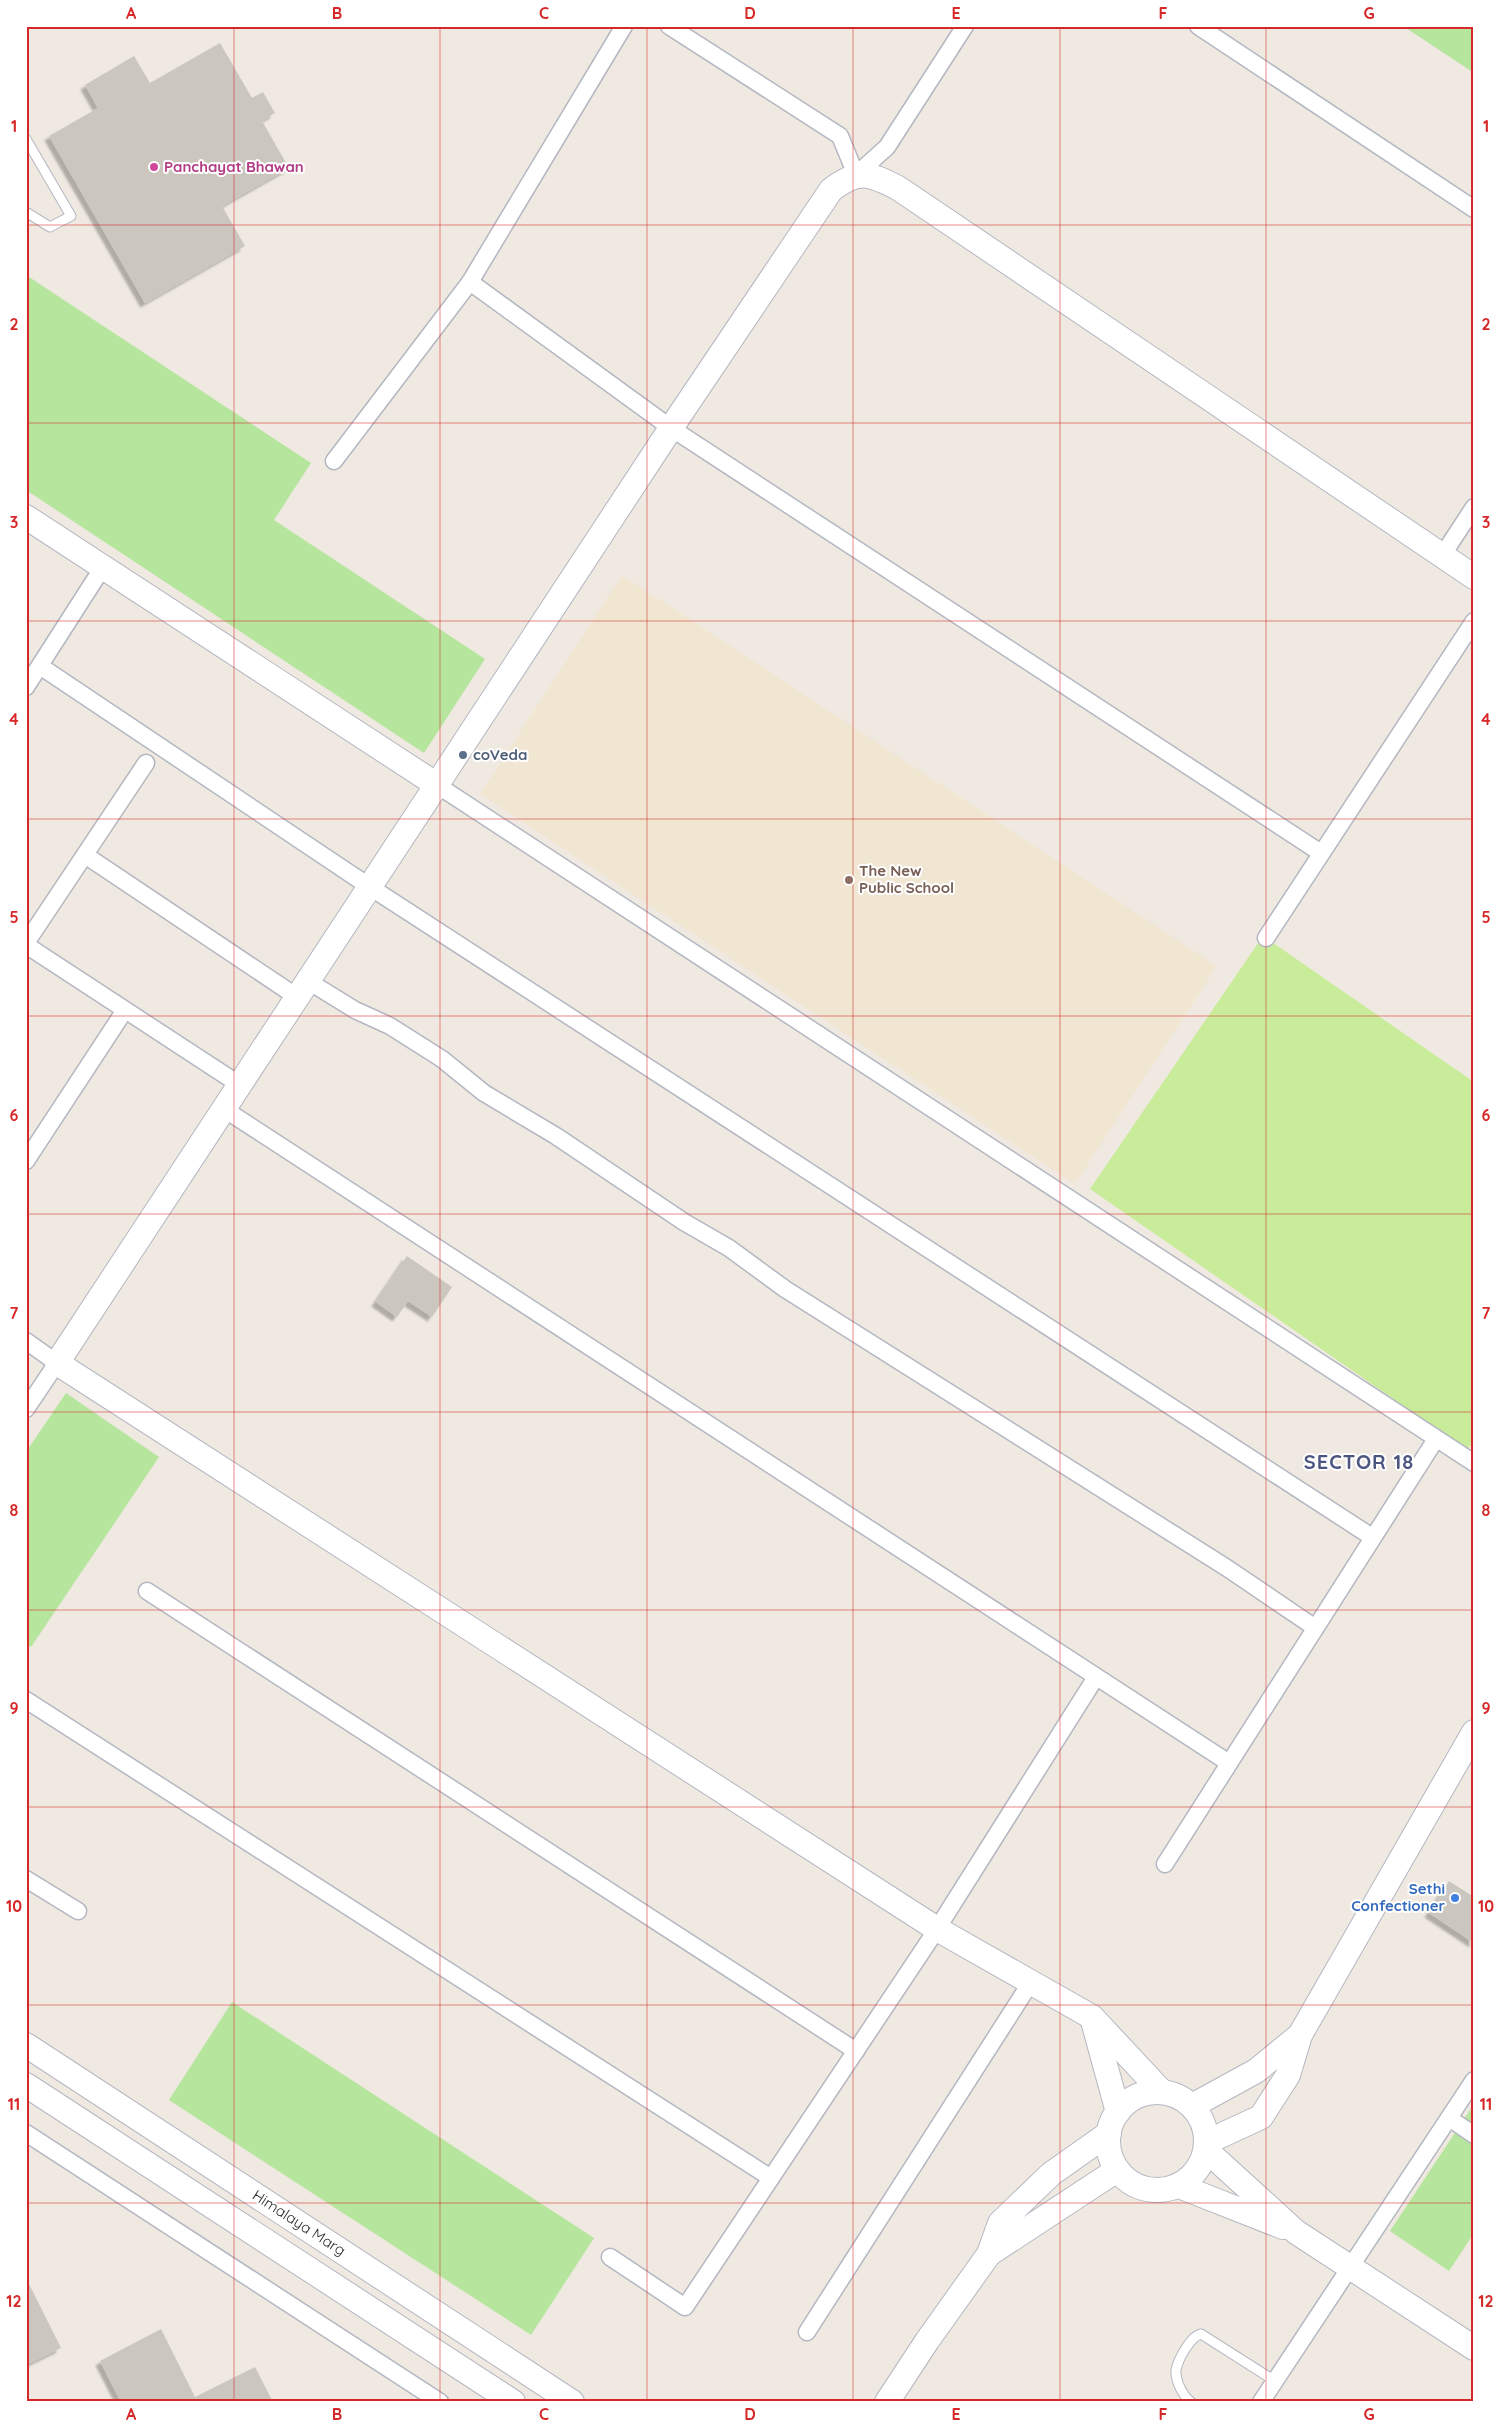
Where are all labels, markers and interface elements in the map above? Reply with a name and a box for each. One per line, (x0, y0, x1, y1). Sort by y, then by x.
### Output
text: A (126, 3, 137, 23)
text: B (332, 3, 342, 23)
text: C (539, 3, 549, 23)
text: D (744, 3, 756, 23)
text: E (951, 3, 961, 23)
text: F (1159, 3, 1168, 23)
text: G (1363, 3, 1375, 23)
text: 1 (11, 116, 17, 136)
text: 1 (1483, 116, 1489, 136)
place label: Panchayat Bhawan (164, 157, 304, 176)
marker: Panchayat Bhawan (148, 161, 160, 173)
text: 2 (9, 314, 19, 334)
text: 2 (1481, 314, 1491, 334)
text: 3 (10, 512, 18, 532)
text: 3 (1482, 512, 1490, 532)
text: 4 (9, 709, 19, 729)
text: 4 (1481, 709, 1491, 729)
place label: coVeda (473, 745, 527, 764)
marker: coVeda (457, 749, 469, 761)
place label: The New Public School (859, 861, 954, 897)
marker: The New Public School (843, 874, 855, 886)
text: 5 (9, 907, 19, 927)
text: 5 (1481, 907, 1491, 927)
text: 6 (10, 1105, 19, 1125)
text: 6 (1482, 1105, 1491, 1125)
text: 7 (10, 1303, 19, 1323)
text: 7 (1482, 1303, 1491, 1323)
district label: SECTOR 18 (1304, 1449, 1414, 1474)
text: 8 (10, 1500, 19, 1520)
text: 8 (1482, 1500, 1491, 1520)
text: 9 (9, 1698, 19, 1718)
text: 9 (1481, 1698, 1491, 1718)
place label: Sethi Confectioner (1351, 1879, 1445, 1915)
marker: Sethi Confectioner (1449, 1892, 1461, 1904)
text: 10 (6, 1896, 22, 1916)
text: 10 (1478, 1896, 1494, 1916)
text: 11 (8, 2094, 20, 2114)
text: 11 (1480, 2094, 1492, 2114)
street label: Himalaya Marg (249, 2185, 349, 2260)
text: 12 (6, 2291, 22, 2311)
text: 12 (1478, 2291, 1494, 2311)
text: A (126, 2404, 137, 2424)
text: B (332, 2404, 342, 2424)
text: C (539, 2404, 549, 2424)
text: D (744, 2404, 756, 2424)
text: E (951, 2404, 961, 2424)
text: F (1159, 2404, 1168, 2424)
text: G (1363, 2404, 1375, 2424)

